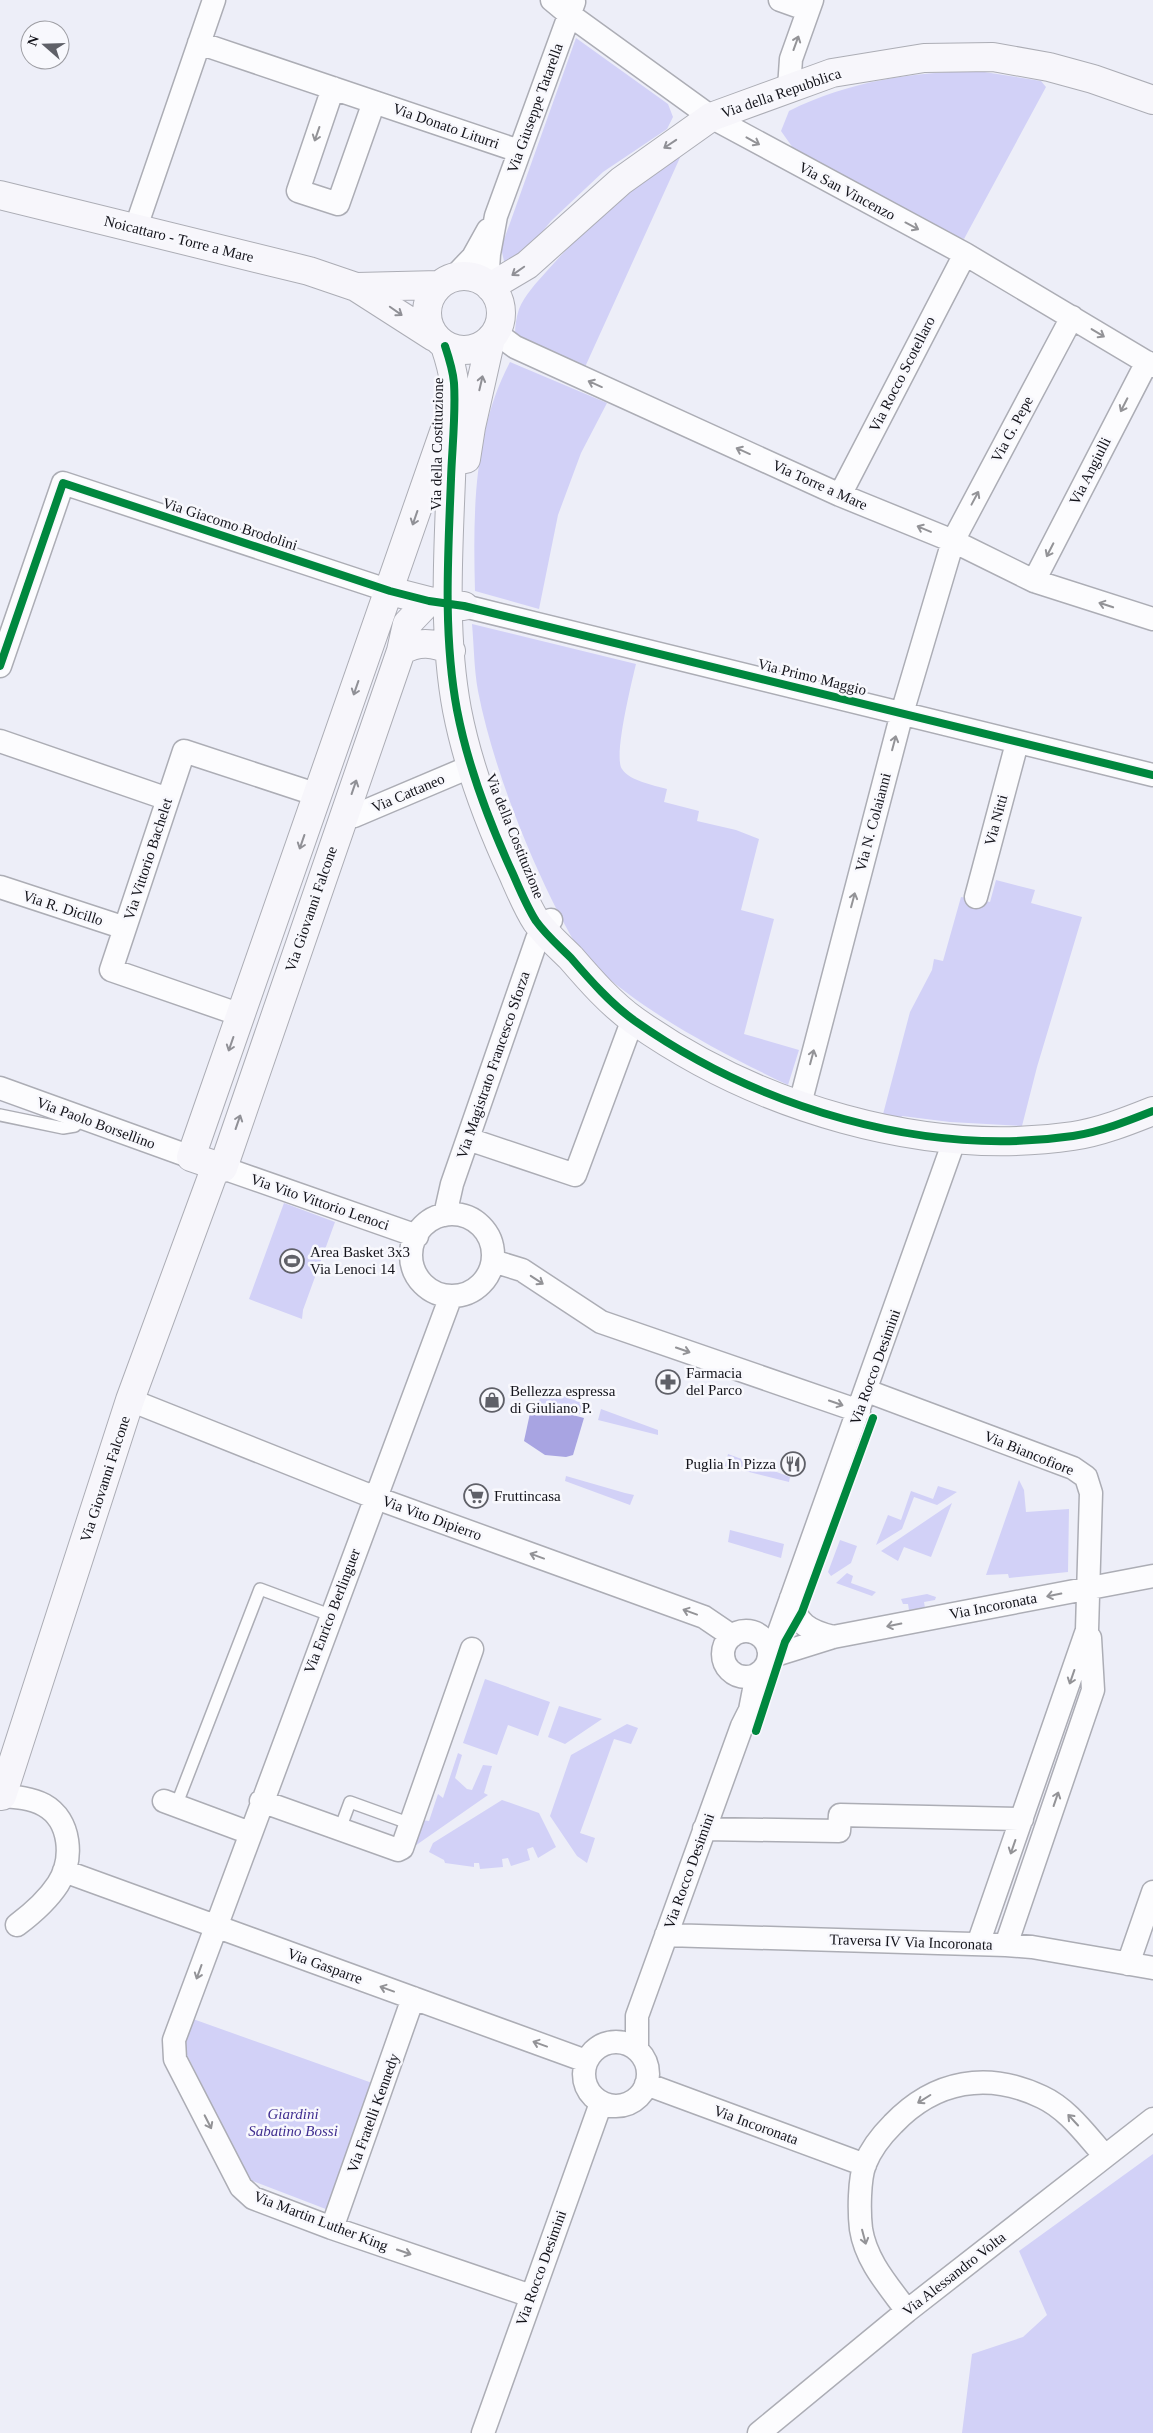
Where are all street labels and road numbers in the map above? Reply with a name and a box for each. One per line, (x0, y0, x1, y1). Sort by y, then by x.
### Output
street label: Via Giuseppe Tatarella (504, 41, 566, 175)
street label: Via della Repubblica (719, 65, 843, 121)
street label: Via Donato Liturri (391, 100, 501, 152)
street label: Via San Vincenzo (796, 159, 898, 223)
street label: Noicattaro - Torre a Mare (103, 213, 256, 265)
street label: Via Rocco Scotellaro (866, 314, 938, 434)
street label: Via della Costituzione (428, 377, 446, 511)
street label: Via G. Pepe (988, 393, 1036, 465)
street label: Via Angiulli (1066, 435, 1114, 507)
street label: Via Torre a Mare (770, 457, 870, 513)
street label: Via Giacomo Brodolini (161, 495, 299, 553)
street label: Via Primo Maggio (756, 656, 868, 698)
street label: Via Cattaneo (369, 770, 447, 816)
street label: Via della Costituzione (483, 771, 547, 901)
street label: Via N. Colaianni (852, 771, 894, 873)
street label: Via Nitti (982, 793, 1010, 847)
street label: Via Vittorio Bachelet (121, 795, 175, 922)
street label: Via Giovanni Falcone (282, 844, 340, 974)
street label: Via R. Dicillo (21, 887, 105, 929)
street label: Via Magistrato Francesco Sforza (453, 969, 533, 1161)
street label: Via Paolo Borsellino (35, 1094, 157, 1152)
street label: Via Vito Vittorio Lenoci (249, 1171, 391, 1233)
street label: Via Rocco Desimini (847, 1307, 903, 1427)
street label: Via Giovanni Falcone (77, 1414, 133, 1544)
street label: Via Biancofiore (982, 1428, 1076, 1478)
street label: Via Vito Dipierro (380, 1493, 484, 1543)
street label: Via Enrico Berlinguer (301, 1546, 363, 1676)
street label: Via Incoronata (948, 1590, 1038, 1622)
street label: Via Rocco Desimini (661, 1811, 717, 1931)
street label: Traversa IV Via Incoronata (829, 1931, 993, 1953)
street label: Via Gasparre (285, 1945, 365, 1987)
street label: Via Fratelli Kennedy (344, 2051, 402, 2175)
street label: Via Incoronata (712, 2102, 801, 2148)
street label: Via Martin Luther King (251, 2188, 391, 2254)
street label: Via Rocco Desimini (513, 2208, 569, 2328)
street label: Via Alessandro Volta (899, 2229, 1009, 2319)

